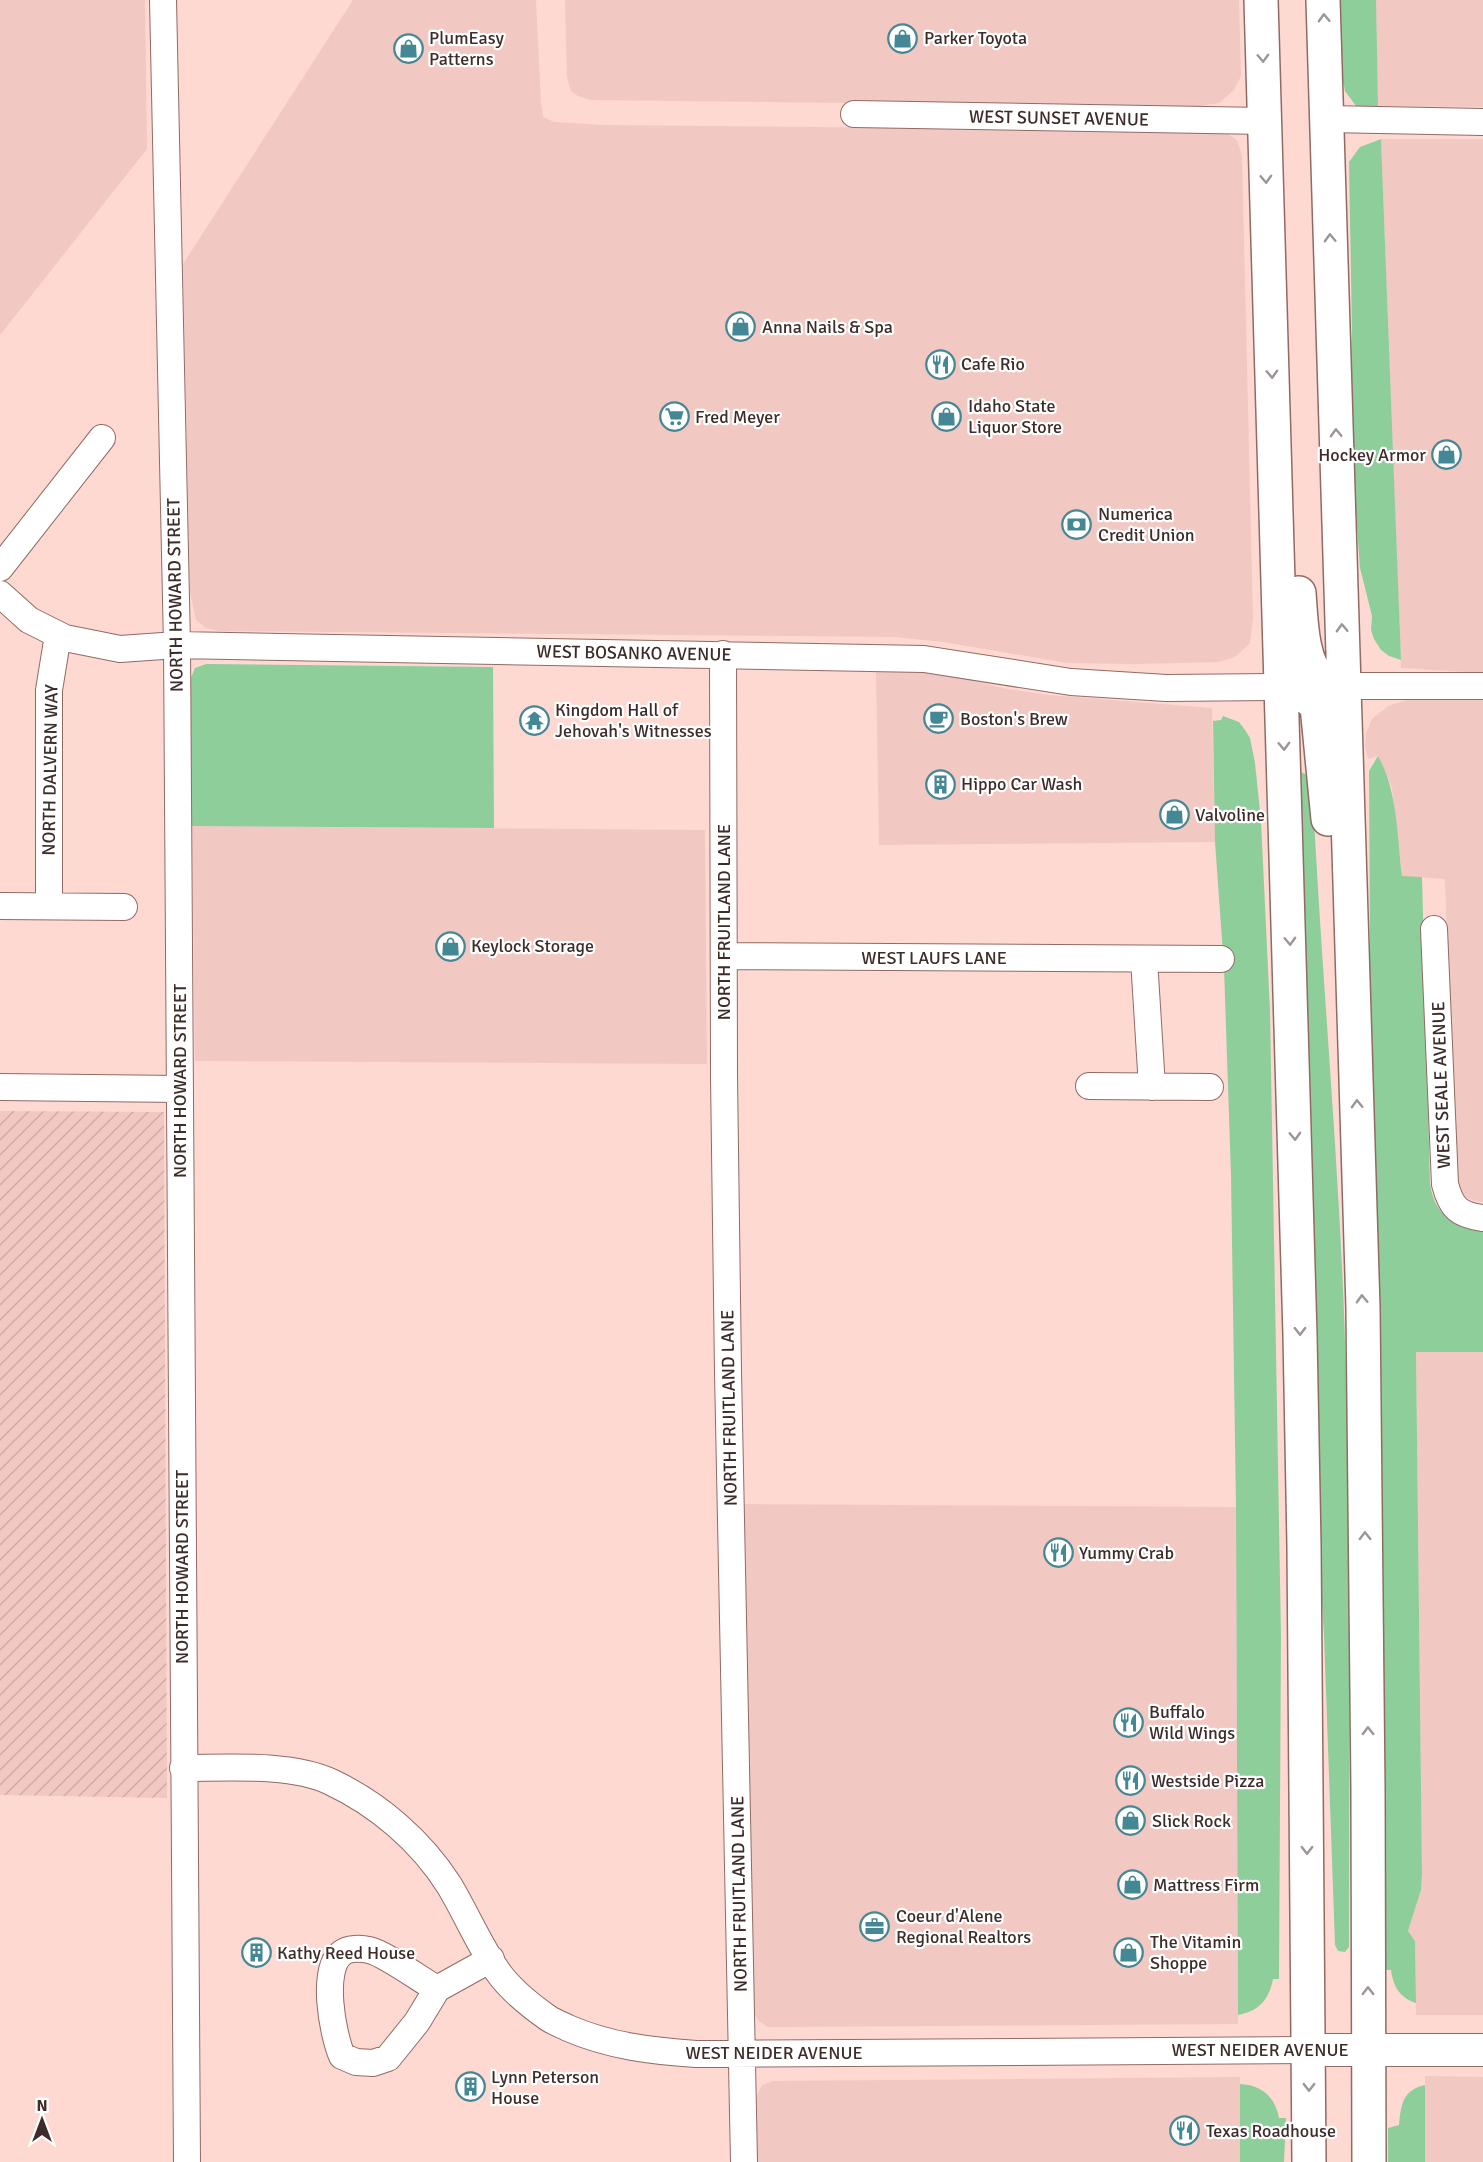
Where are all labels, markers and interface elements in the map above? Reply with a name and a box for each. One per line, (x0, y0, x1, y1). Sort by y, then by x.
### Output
one-way arrow (1317, 14, 1330, 23)
shop icon: Parker Toyota (887, 22, 919, 54)
place label: PlumEasy Patterns (429, 27, 505, 70)
place label: Parker Toyota (924, 27, 1027, 49)
shop icon: PlumEasy Patterns (392, 32, 424, 64)
one-way arrow (1256, 54, 1269, 63)
street label: WEST SUNSET AVENUE (969, 105, 1149, 131)
one-way arrow (1260, 175, 1273, 184)
one-way arrow (1324, 234, 1337, 243)
shop icon: Anna Nails & Spa (725, 311, 757, 343)
place label: Anna Nails & Spa (762, 316, 893, 338)
restaurant icon: Cafe Rio (924, 348, 956, 380)
place label: Cafe Rio (961, 353, 1025, 375)
one-way arrow (1266, 370, 1279, 379)
place label: Idaho State Liquor Store (968, 395, 1062, 438)
shop icon: Idaho State Liquor Store (931, 400, 963, 432)
supermarket icon: Fred Meyer (658, 401, 690, 433)
place label: Fred Meyer (695, 406, 780, 428)
one-way arrow (1330, 428, 1343, 437)
shop icon: Hockey Armor (1431, 439, 1463, 471)
place label: Hockey Armor (1318, 444, 1426, 466)
street label: NORTH HOWARD STREET (162, 498, 188, 692)
place label: Numerica Credit Union (1098, 503, 1195, 546)
bank icon: Numerica Credit Union (1061, 508, 1093, 540)
one-way arrow (1336, 623, 1349, 632)
street label: WEST BOSANKO AVENUE (536, 640, 732, 666)
street label: NORTH DALVERN WAY (38, 684, 62, 856)
place label: Kingdom Hall of Jehovah's Witnesses (555, 699, 712, 742)
cafe icon: Boston's Brew (923, 703, 955, 735)
temple icon: Kingdom Hall of Jehovah's Witnesses (518, 704, 550, 736)
place label: Boston's Brew (960, 708, 1068, 730)
one-way arrow (1278, 741, 1290, 750)
building icon: Hippo Car Wash (924, 768, 956, 800)
place label: Hippo Car Wash (961, 773, 1082, 795)
shop icon: Valvoline (1158, 799, 1190, 831)
place label: Valvoline (1195, 804, 1265, 826)
street label: NORTH FRUITLAND LANE (713, 824, 735, 1020)
shop icon: Keylock Storage (434, 930, 466, 962)
place label: Keylock Storage (471, 935, 594, 957)
one-way arrow (1284, 936, 1296, 945)
street label: WEST LAUFS LANE (861, 947, 1007, 969)
street label: NORTH HOWARD STREET (169, 984, 191, 1178)
street label: WEST SEALE AVENUE (1427, 1001, 1455, 1169)
one-way arrow (1350, 1099, 1363, 1108)
one-way arrow (1289, 1131, 1302, 1140)
one-way arrow (1356, 1294, 1369, 1303)
street label: NORTH FRUITLAND LANE (716, 1310, 742, 1506)
one-way arrow (1294, 1326, 1306, 1335)
street label: NORTH HOWARD STREET (171, 1470, 193, 1664)
one-way arrow (1359, 1531, 1371, 1540)
restaurant icon: Yummy Crab (1042, 1537, 1074, 1569)
place label: Yummy Crab (1079, 1542, 1174, 1564)
place label: Buffalo Wild Wings (1149, 1701, 1235, 1744)
restaurant icon: Buffalo Wild Wings (1112, 1706, 1144, 1738)
one-way arrow (1361, 1726, 1374, 1735)
restaurant icon: Westside Pizza (1114, 1765, 1146, 1797)
place label: Westside Pizza (1151, 1770, 1264, 1792)
street label: NORTH FRUITLAND LANE (726, 1796, 752, 1992)
shop icon: Slick Rock (1115, 1805, 1147, 1837)
place label: Slick Rock (1152, 1810, 1231, 1832)
one-way arrow (1301, 1845, 1313, 1854)
shop icon: Mattress Firm (1116, 1869, 1148, 1901)
place label: Mattress Firm (1153, 1874, 1259, 1896)
place label: Coeur d'Alene Regional Realtors (896, 1905, 1031, 1948)
office icon: Coeur d'Alene Regional Realtors (859, 1910, 891, 1942)
place label: The Vitamin Shoppe (1150, 1931, 1241, 1974)
shop icon: The Vitamin Shoppe (1113, 1936, 1145, 1968)
building icon: Kathy Reed House (240, 1937, 272, 1969)
place label: Kathy Reed House (277, 1942, 415, 1964)
one-way arrow (1362, 1987, 1374, 1996)
street label: WEST NEIDER AVENUE (1171, 2039, 1349, 2061)
street label: WEST NEIDER AVENUE (685, 2042, 863, 2064)
place label: Lynn Peterson House (491, 2066, 599, 2109)
building icon: Lynn Peterson House (454, 2071, 486, 2103)
one-way arrow (1302, 2082, 1315, 2091)
north arrow (12, 2090, 72, 2150)
text: N (36, 2096, 48, 2116)
restaurant icon: Texas Roadhouse (1169, 2115, 1201, 2147)
place label: Texas Roadhouse (1206, 2120, 1336, 2142)

